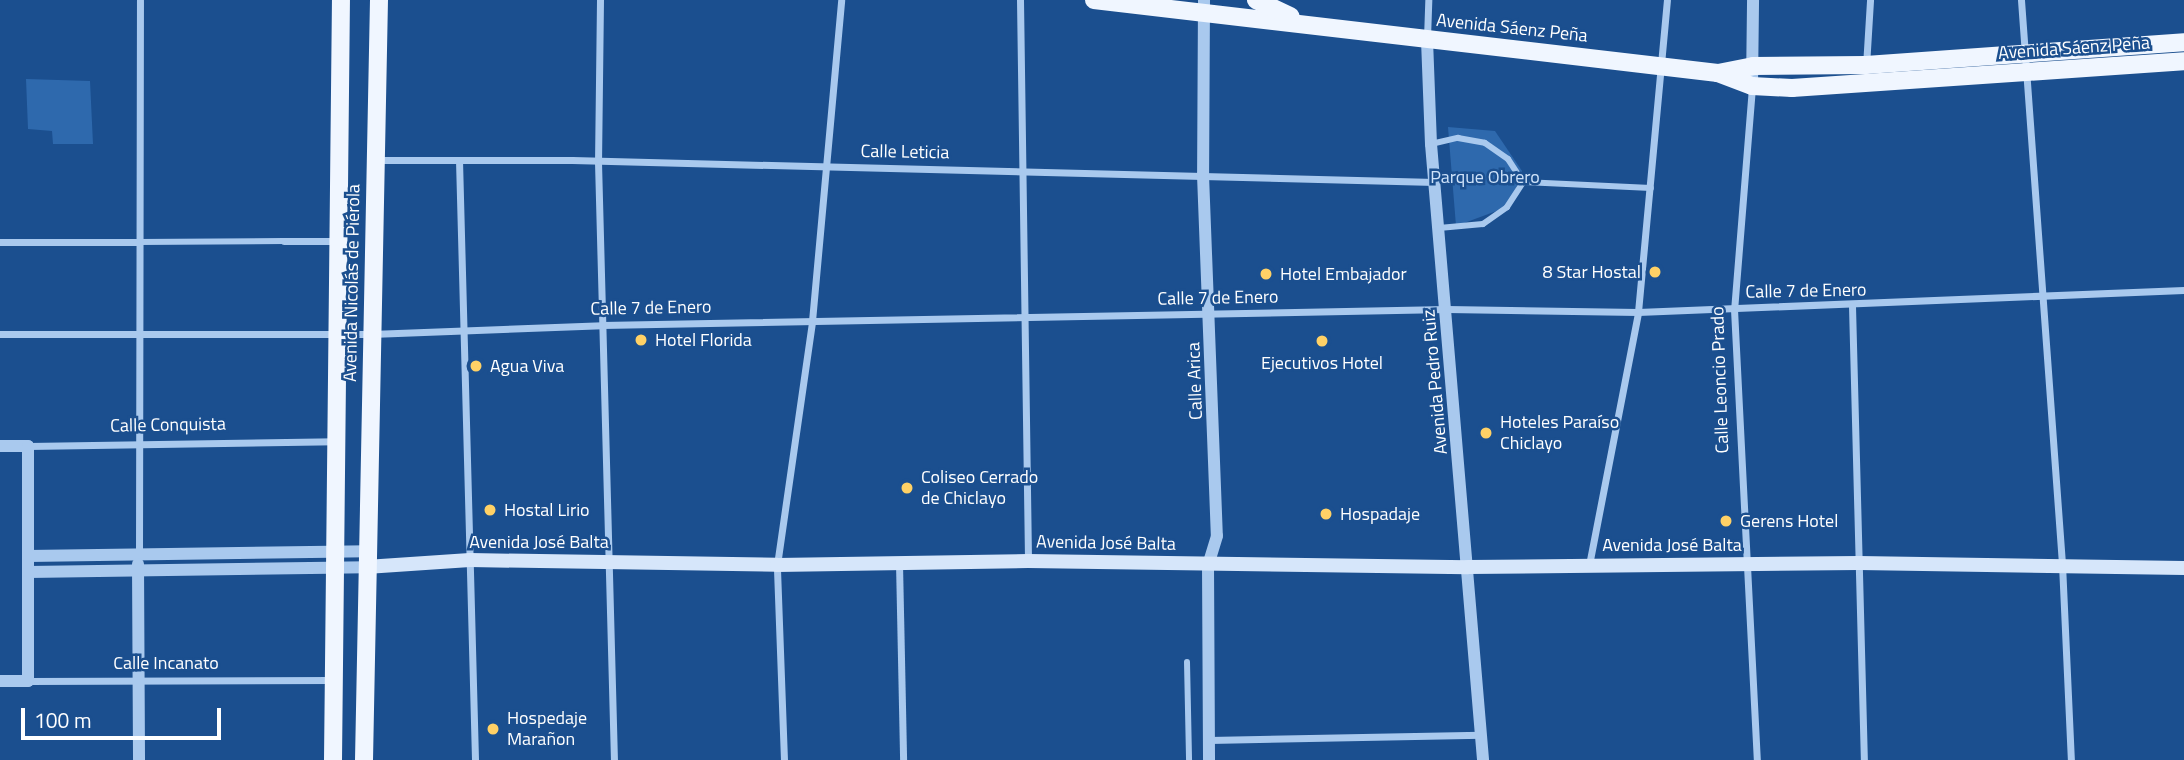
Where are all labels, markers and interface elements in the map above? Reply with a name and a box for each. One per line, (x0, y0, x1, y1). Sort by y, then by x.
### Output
street label: Avenida Sáenz Peña (1435, 9, 1589, 47)
street label: Avenida Sáenz Peña (1997, 32, 2151, 64)
street label: Calle Leticia (860, 140, 950, 164)
park label: Parque Obrero (1430, 166, 1540, 188)
street label: Avenida Nicolás de Piérola (339, 184, 365, 382)
place label: 8 Star Hostal (1542, 261, 1641, 283)
place label: Hotel Embajador (1280, 263, 1407, 285)
marker: 8 Star Hostal (1647, 264, 1663, 280)
marker: Hotel Embajador (1258, 266, 1274, 282)
street label: Calle 7 de Enero (1745, 279, 1867, 303)
street label: Calle 7 de Enero (1157, 286, 1279, 310)
street label: Calle 7 de Enero (590, 296, 712, 320)
street label: Calle Leoncio Prado (1707, 306, 1733, 454)
street label: Avenida Pedro Ruiz (1418, 309, 1452, 455)
place label: Hotel Florida (655, 329, 752, 351)
marker: Hotel Florida (633, 332, 649, 348)
marker: Ejecutivos Hotel (1314, 333, 1330, 349)
street label: Calle Arica (1183, 342, 1207, 420)
place label: Ejecutivos Hotel (1261, 352, 1383, 374)
place label: Agua Viva (490, 355, 564, 377)
marker: Agua Viva (468, 358, 484, 374)
place label: Hoteles Paraíso Chiclayo (1500, 412, 1619, 454)
street label: Calle Conquista (110, 413, 226, 437)
marker: Hoteles Paraíso Chiclayo (1478, 425, 1494, 441)
place label: Coliseo Cerrado de Chiclayo (921, 467, 1038, 510)
marker: Coliseo Cerrado de Chiclayo (899, 480, 915, 496)
place label: Hostal Lirio (504, 499, 590, 521)
marker: Hostal Lirio (482, 502, 498, 518)
place label: Hospadaje (1340, 503, 1420, 525)
marker: Hospadaje (1318, 506, 1334, 522)
place label: Gerens Hotel (1740, 510, 1838, 532)
marker: Gerens Hotel (1718, 513, 1734, 529)
street label: Avenida José Balta (469, 531, 609, 553)
street label: Avenida José Balta (1036, 531, 1176, 555)
street label: Avenida José Balta (1602, 534, 1742, 556)
street label: Calle Incanato (113, 652, 219, 674)
scale bar (24, 694, 224, 738)
text: 100 m (34, 704, 91, 736)
place label: Hospedaje Marañon (507, 708, 587, 750)
marker: Hospedaje Marañon (485, 721, 501, 737)

